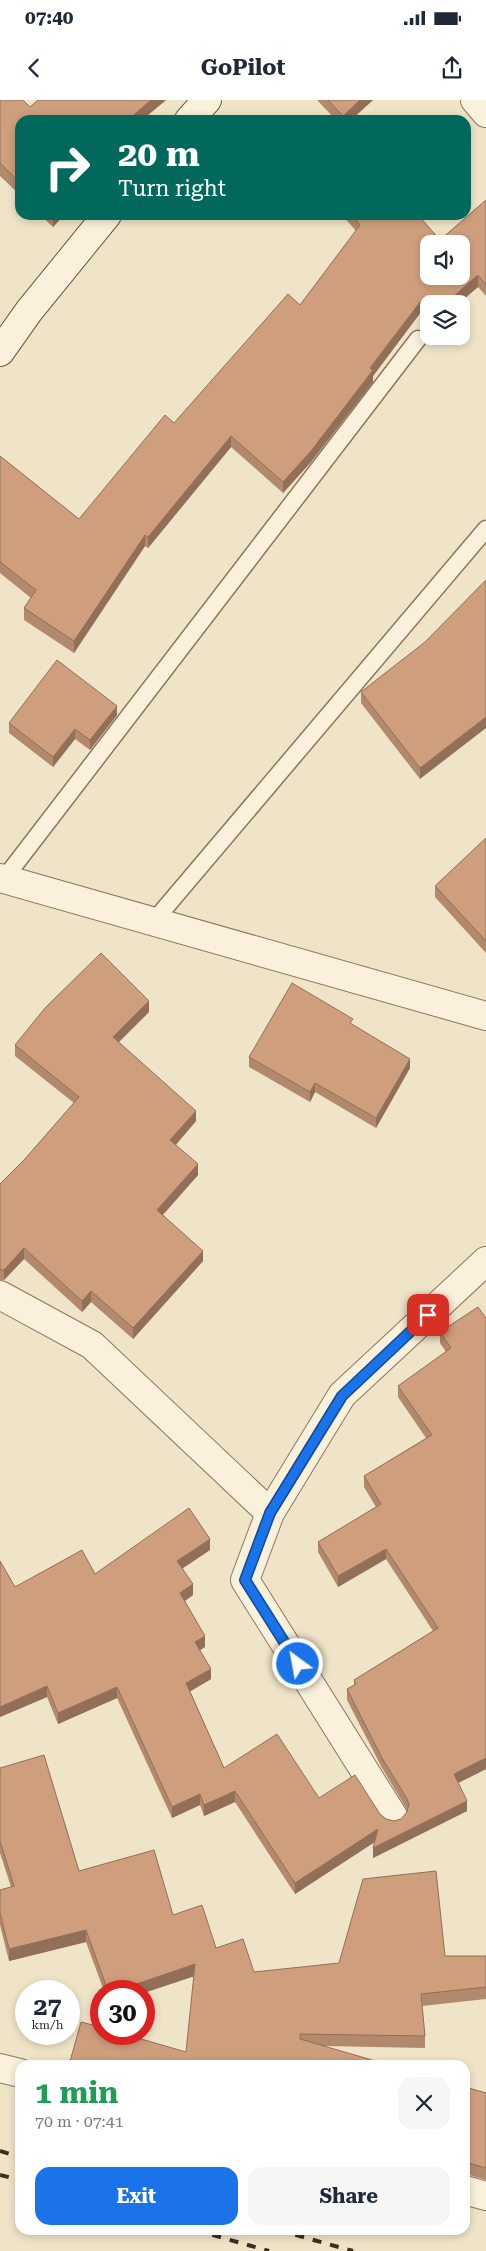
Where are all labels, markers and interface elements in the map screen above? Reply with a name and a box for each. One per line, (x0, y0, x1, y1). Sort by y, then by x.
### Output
text: 07:40 (25, 6, 74, 29)
icon: back (20, 54, 48, 82)
icon: share (438, 54, 466, 82)
text: GoPilot (201, 55, 285, 80)
text: 20 m (118, 134, 200, 175)
icon: right (35, 135, 100, 200)
text: Turn right (118, 176, 226, 201)
map controls (420, 235, 470, 345)
button: sound (420, 235, 470, 285)
button: layers (420, 295, 470, 345)
pin (407, 1294, 449, 1336)
icon: arrive (414, 1301, 442, 1329)
position arrow (271, 1637, 323, 1689)
speed limit sign: 30 (90, 1980, 155, 2045)
text: 27 (33, 1992, 62, 2021)
text: km/h (31, 2018, 64, 2032)
text: 1 min (35, 2075, 118, 2110)
button: close (398, 2077, 450, 2129)
text: 70 m · 07:41 (35, 2112, 124, 2131)
button: Exit (35, 2167, 238, 2225)
button: Share (248, 2167, 450, 2225)

